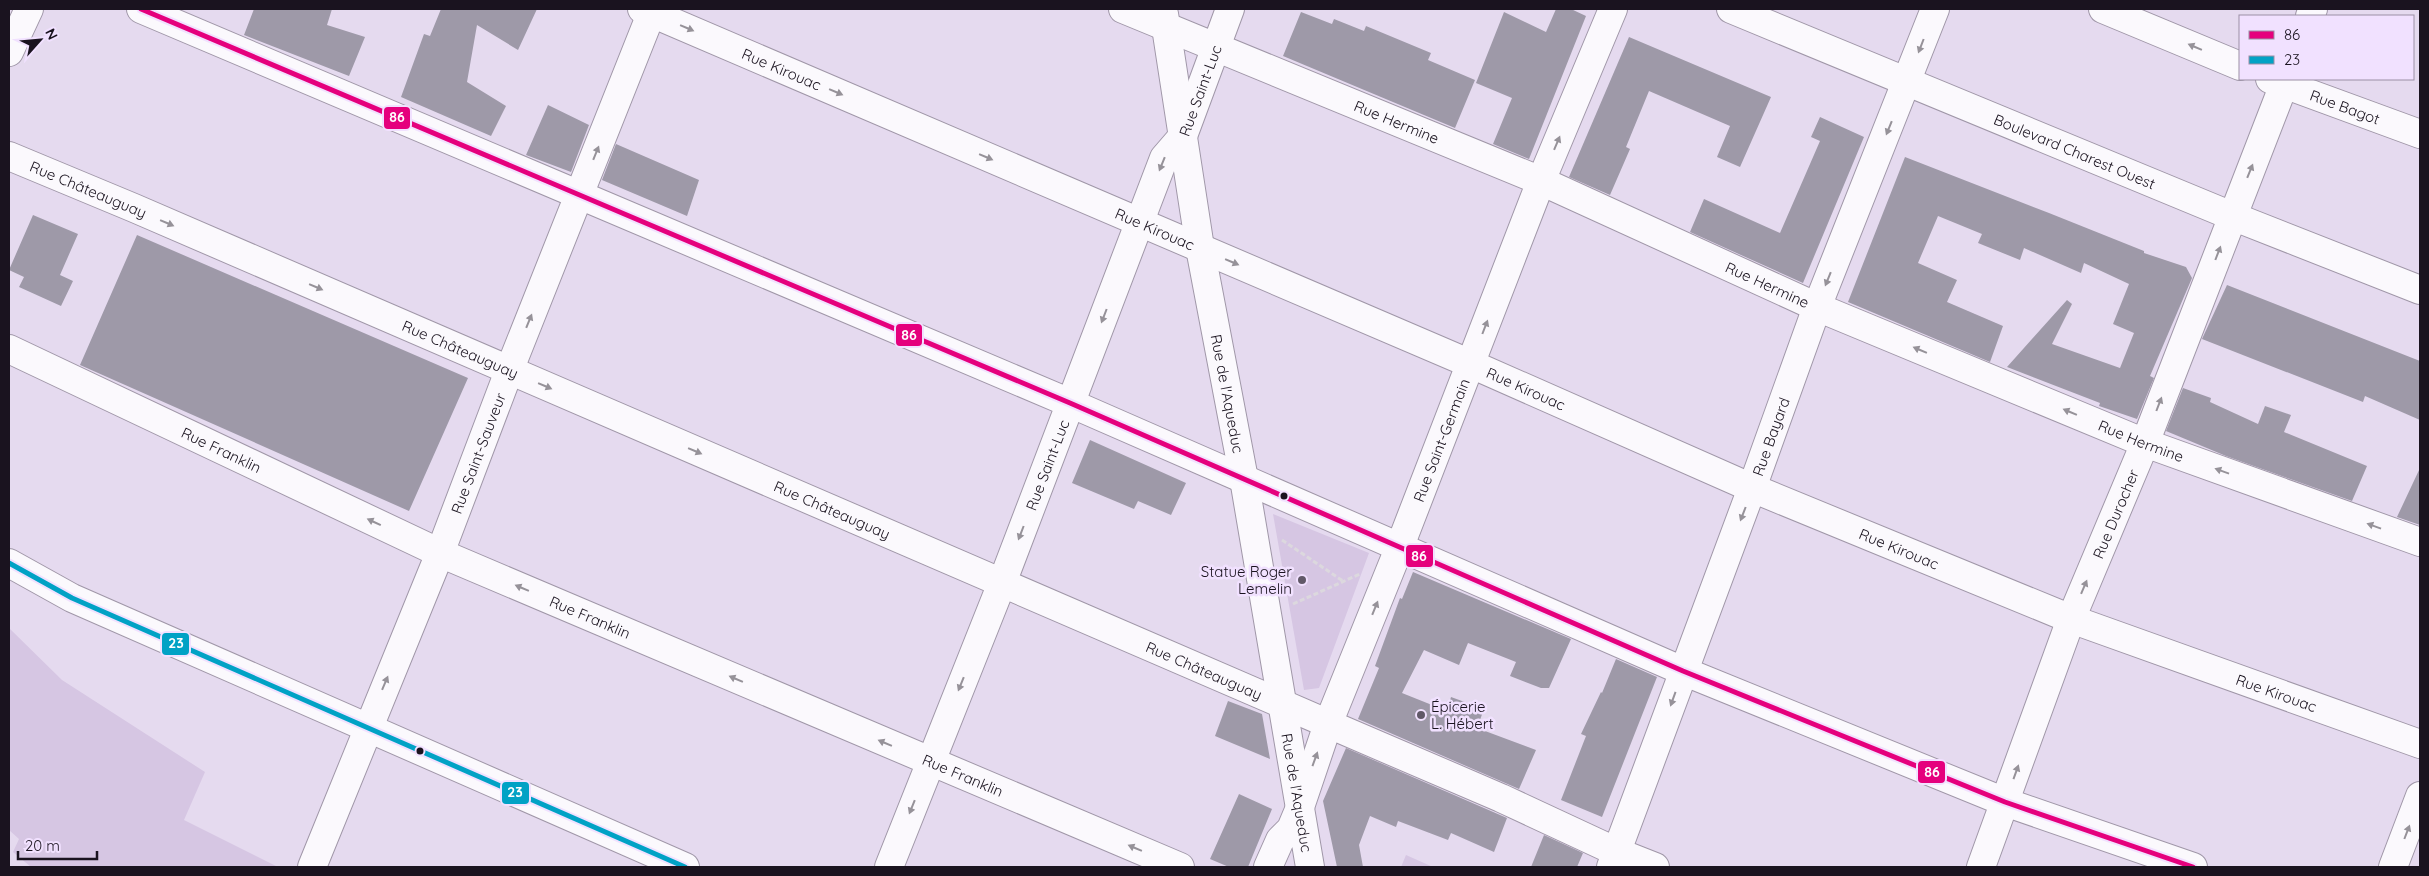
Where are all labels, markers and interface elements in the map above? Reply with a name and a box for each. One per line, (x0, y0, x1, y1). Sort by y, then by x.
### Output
north arrow (15, 15, 65, 65)
legend (2239, 15, 2414, 80)
one-way arrow (680, 24, 695, 32)
text: N (41, 25, 62, 43)
text: 86 (2284, 25, 2300, 44)
one-way arrow (1917, 39, 1925, 54)
street label: Rue Saint-Luc (1174, 42, 1225, 139)
one-way arrow (2188, 43, 2202, 51)
street label: Rue Kirouac (739, 44, 824, 94)
text: 23 (2284, 50, 2300, 69)
street label: Rue Bagot (2308, 85, 2383, 128)
one-way arrow (829, 89, 843, 97)
street label: Rue Hermine (1351, 96, 1442, 148)
line badge: 86 (383, 106, 411, 130)
text: 86 (389, 108, 405, 126)
street label: Boulevard Charest Ouest (1991, 109, 2158, 193)
one-way arrow (1884, 121, 1892, 135)
one-way arrow (1553, 136, 1561, 150)
one-way arrow (593, 146, 600, 161)
one-way arrow (979, 153, 993, 161)
street label: Rue Châteauguay (27, 156, 150, 222)
one-way arrow (1158, 157, 1166, 172)
one-way arrow (2246, 164, 2254, 178)
street label: Rue Kirouac (1112, 203, 1198, 254)
one-way arrow (160, 219, 174, 227)
one-way arrow (2214, 245, 2222, 260)
street label: Rue Hermine (1723, 257, 1812, 312)
one-way arrow (1225, 258, 1239, 266)
one-way arrow (1824, 272, 1832, 287)
one-way arrow (309, 284, 323, 292)
one-way arrow (1100, 309, 1108, 323)
one-way arrow (526, 313, 533, 328)
street label: Rue Châteauguay (399, 316, 522, 382)
one-way arrow (1482, 320, 1490, 334)
line badge: 86 (895, 323, 923, 347)
text: 86 (901, 326, 917, 344)
street label: Rue de l'Aqueduc (1207, 333, 1248, 455)
one-way arrow (1913, 345, 1927, 353)
street label: Rue Kirouac (1484, 363, 1569, 414)
street label: Rue Saint-Germain (1408, 376, 1473, 505)
one-way arrow (538, 383, 552, 391)
street label: Rue Saint-Sauveur (446, 390, 510, 516)
street label: Rue Bayard (1748, 395, 1793, 478)
one-way arrow (2155, 396, 2163, 411)
one-way arrow (2062, 408, 2077, 416)
street label: Rue Hermine (2096, 415, 2186, 466)
street label: Rue Saint-Luc (1021, 417, 1073, 513)
street label: Rue Franklin (178, 423, 264, 477)
one-way arrow (687, 447, 702, 455)
street label: Rue Durocher (2088, 466, 2143, 561)
one-way arrow (2214, 467, 2229, 474)
street label: Rue Châteauguay (771, 476, 893, 543)
unlabelled marker (1279, 491, 1289, 501)
one-way arrow (1738, 507, 1746, 521)
one-way arrow (367, 517, 381, 525)
one-way arrow (2367, 522, 2382, 529)
street label: Rue Kirouac (1857, 524, 1942, 573)
one-way arrow (1017, 526, 1025, 541)
line badge: 86 (1405, 544, 1434, 568)
text: 86 (1411, 547, 1427, 565)
place label: Statue Roger Lemelin (1201, 562, 1292, 598)
marker: Statue Roger Lemelin (1296, 574, 1308, 586)
one-way arrow (2081, 580, 2089, 594)
one-way arrow (515, 583, 529, 591)
street label: Rue Franklin (547, 591, 634, 642)
one-way arrow (1371, 601, 1379, 616)
line badge: 23 (161, 632, 190, 656)
text: 23 (168, 634, 184, 652)
street label: Rue Châteauguay (1143, 637, 1265, 704)
street label: Rue Kirouac (2234, 669, 2320, 716)
one-way arrow (729, 675, 743, 683)
one-way arrow (382, 676, 390, 690)
one-way arrow (957, 677, 965, 691)
one-way arrow (1669, 691, 1676, 706)
place label: Épicerie L. Hébert (1431, 697, 1494, 733)
marker: Épicerie L. Hébert (1415, 709, 1427, 721)
street label: Rue de l'Aqueduc (1278, 732, 1317, 854)
one-way arrow (878, 738, 892, 746)
unlabelled marker (415, 746, 425, 756)
street label: Rue Franklin (920, 749, 1006, 800)
one-way arrow (1312, 752, 1319, 767)
line badge: 86 (1917, 760, 1946, 784)
text: 86 (1924, 763, 1940, 781)
one-way arrow (2012, 764, 2020, 779)
line badge: 23 (501, 781, 530, 805)
text: 23 (507, 783, 523, 801)
one-way arrow (908, 800, 916, 815)
one-way arrow (2403, 825, 2411, 839)
scale bar (18, 828, 96, 860)
text: 20 m (25, 836, 60, 855)
one-way arrow (1128, 844, 1142, 852)

